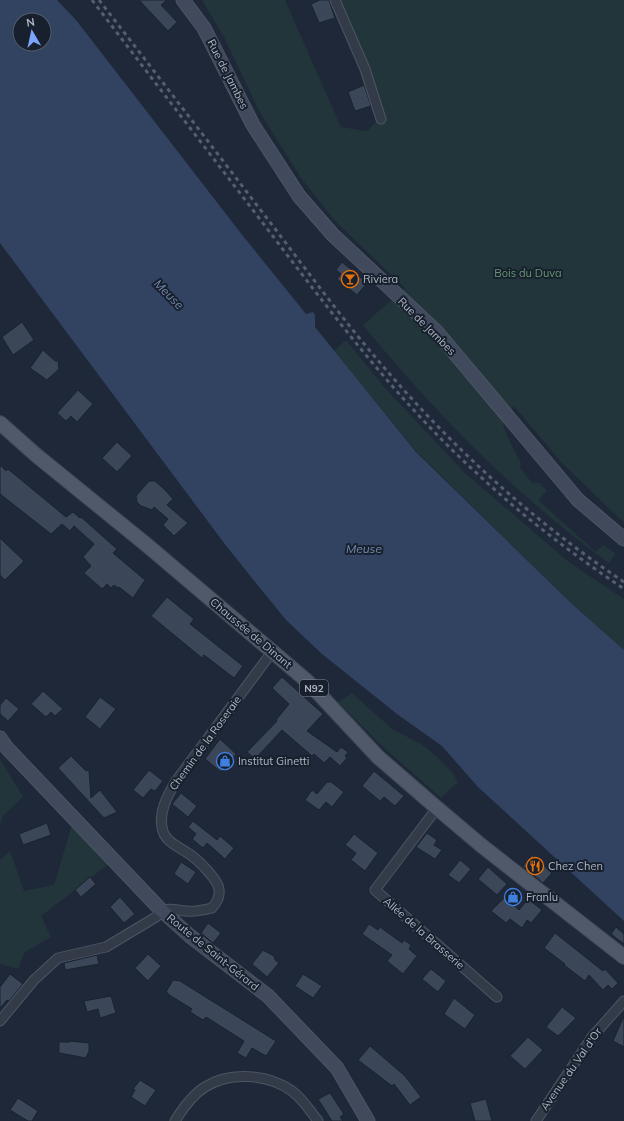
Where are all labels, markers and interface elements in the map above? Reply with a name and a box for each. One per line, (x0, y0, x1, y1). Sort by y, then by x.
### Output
north arrow (12, 12, 52, 52)
text: N (25, 15, 36, 30)
street label: Rue de Jambes (204, 37, 252, 111)
park label: Bois du Duva (494, 266, 562, 280)
bar icon: Riviera (340, 269, 360, 289)
place label: Riviera (363, 272, 398, 286)
water label: Meuse (151, 276, 187, 312)
street label: Rue de Jambes (395, 294, 459, 358)
water label: Meuse (346, 541, 383, 556)
street label: Chaussée de Dinant (207, 595, 295, 671)
road number: N92 (300, 680, 328, 696)
street label: Chemin de la Roseraie (166, 693, 244, 793)
shop icon: Institut Ginetti (215, 751, 235, 771)
place label: Institut Ginetti (238, 754, 309, 768)
restaurant icon: Chez Chen (525, 856, 545, 876)
place label: Chez Chen (548, 859, 603, 873)
shop icon: Franlu (503, 887, 523, 907)
place label: Franlu (526, 890, 558, 904)
street label: Allée de la Brasserie (380, 894, 468, 972)
street label: Route de Saint-Gérard (164, 911, 262, 993)
street label: Avenue du Val d'Or (537, 1025, 605, 1113)

